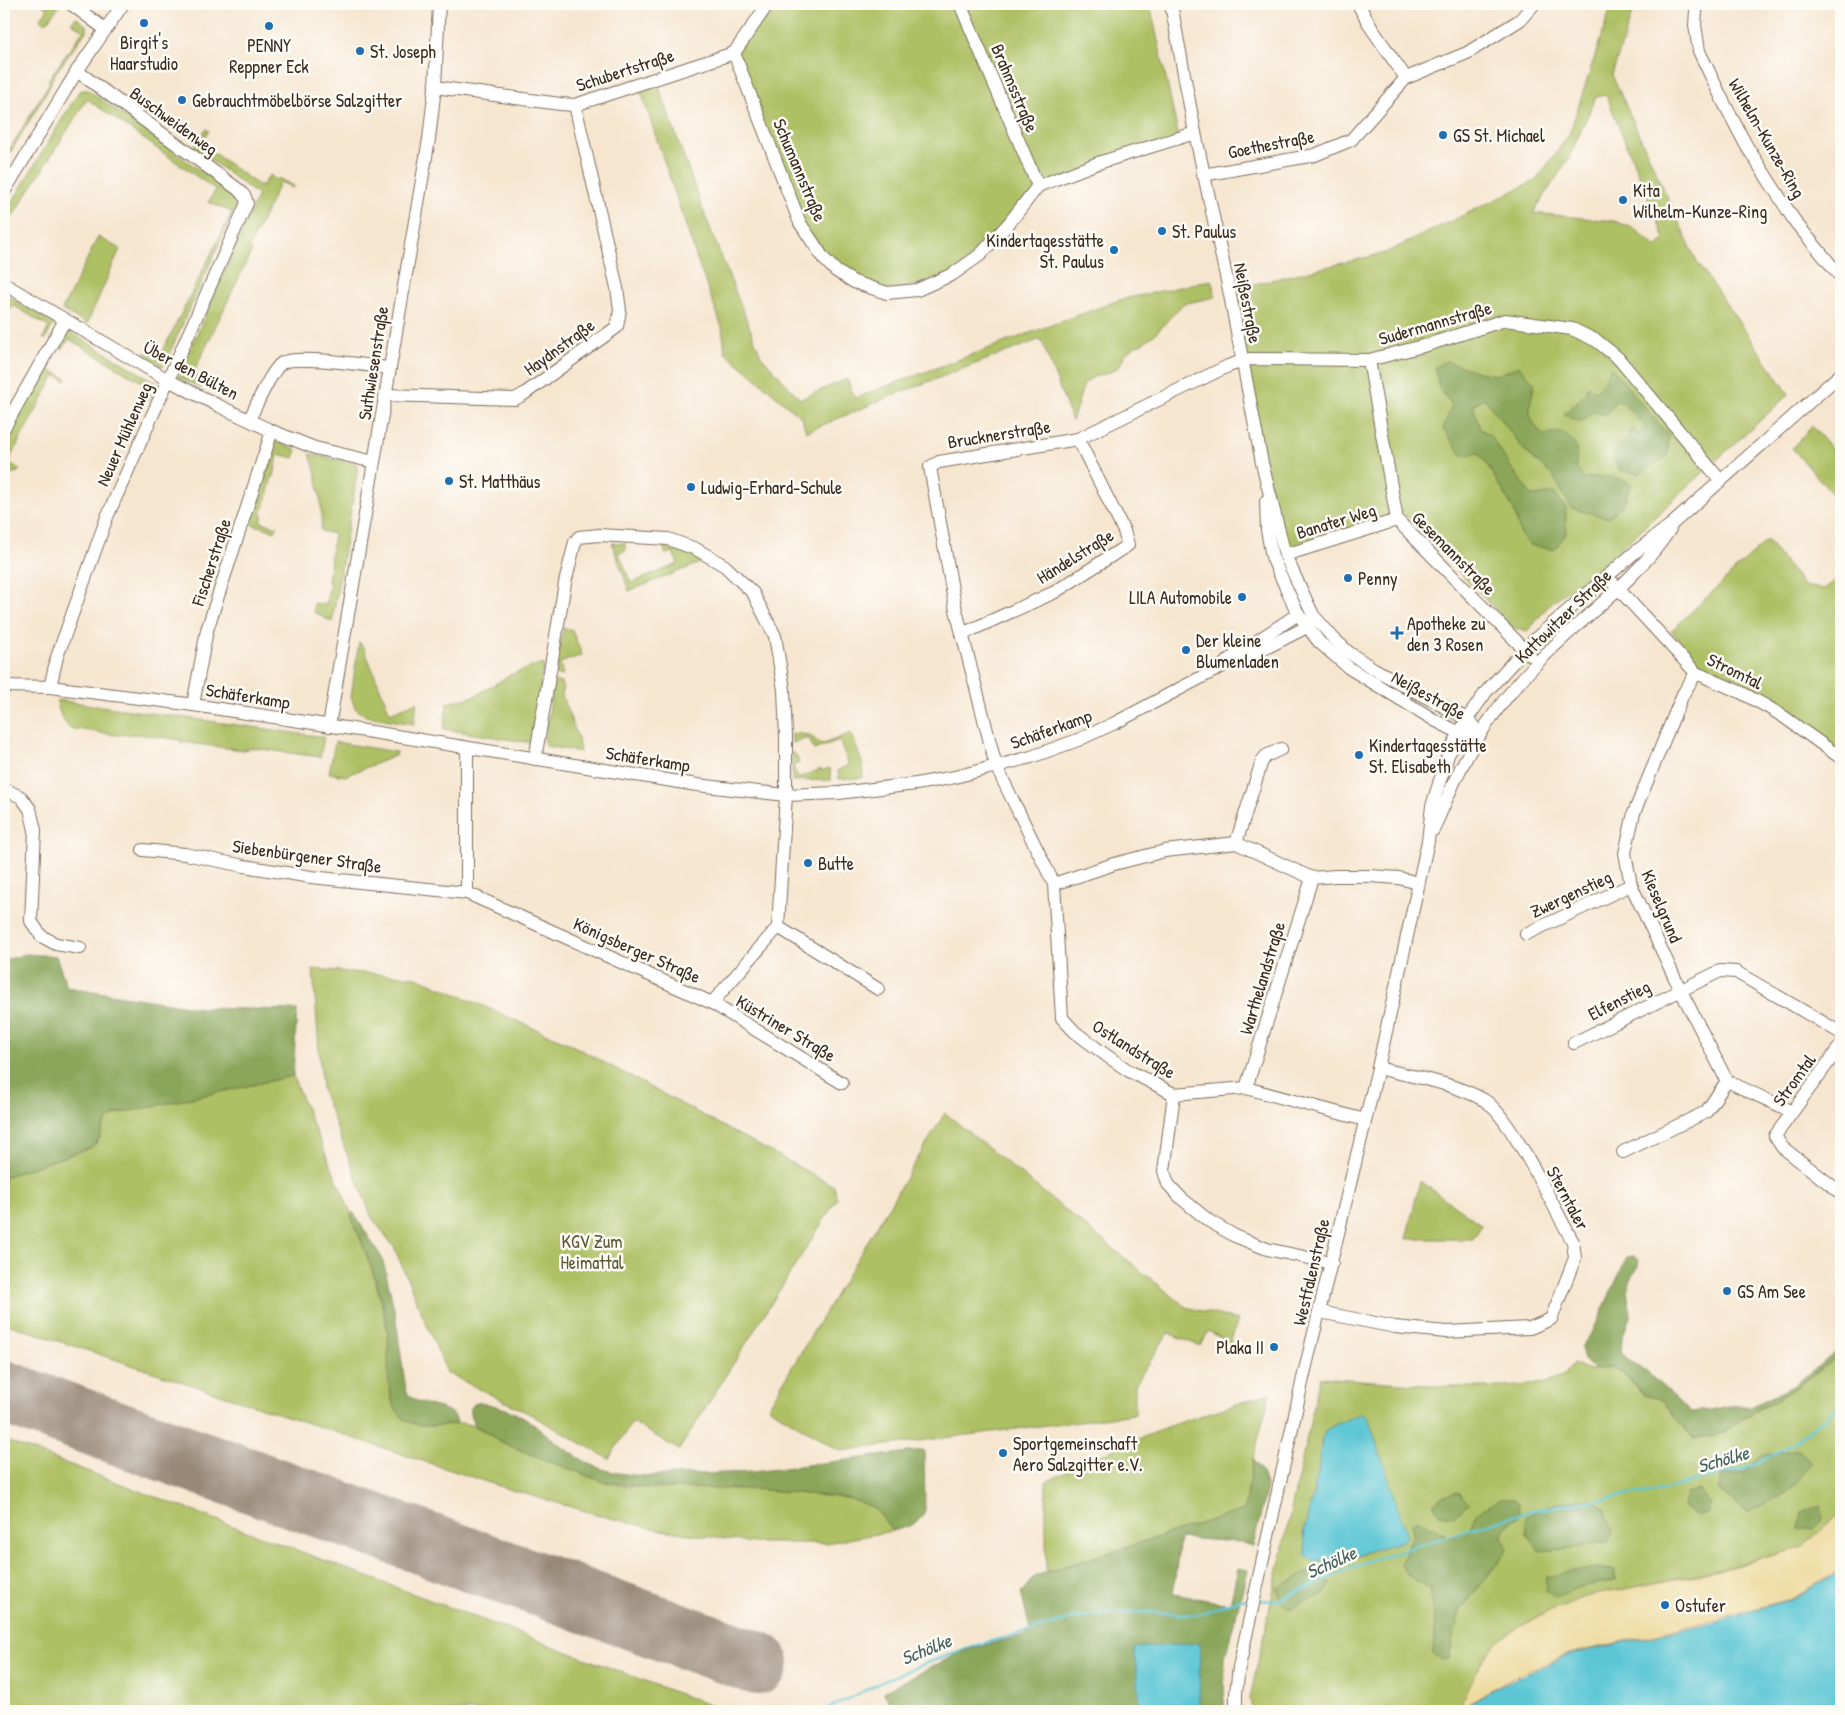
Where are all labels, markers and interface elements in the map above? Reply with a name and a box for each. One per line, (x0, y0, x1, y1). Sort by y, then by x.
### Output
marker: Birgit's Haarstudio (138, 17, 150, 29)
marker: PENNY Reppner Eck (263, 20, 275, 32)
place label: Birgit's Haarstudio (110, 30, 178, 76)
place label: PENNY Reppner Eck (229, 33, 309, 79)
place label: St. Joseph (370, 39, 436, 64)
street label: Brahmsstraße (985, 40, 1045, 136)
street label: Schubertstraße (573, 42, 677, 98)
marker: St. Joseph (354, 45, 366, 57)
street label: Wilhelm-Kunze-Ring (1723, 74, 1811, 202)
street label: Buschweidenweg (125, 81, 223, 161)
place label: Gebrauchtmöbelbörse Salzgitter (192, 88, 402, 113)
marker: Gebrauchtmöbelbörse Salzgitter (176, 94, 188, 106)
street label: Schumannstraße (767, 115, 833, 225)
street label: Goethestraße (1226, 123, 1316, 165)
place label: GS St. Michael (1453, 123, 1545, 148)
marker: GS St. Michael (1437, 129, 1449, 141)
place label: Kita Wilhelm-Kunze-Ring (1633, 178, 1767, 224)
marker: Kita Wilhelm-Kunze-Ring (1617, 194, 1629, 206)
place label: St. Paulus (1172, 219, 1236, 244)
marker: St. Paulus (1156, 225, 1168, 237)
place label: Kindertagesstätte St. Paulus (986, 228, 1104, 274)
marker: Kindertagesstätte St. Paulus (1108, 244, 1120, 256)
street label: Neißestraße (1228, 261, 1268, 345)
street label: Sudermannstraße (1376, 295, 1494, 351)
street label: Suthwiesenstraße (352, 304, 394, 422)
street label: Haydnstraße (518, 313, 600, 381)
street label: Über den Bülten (139, 334, 243, 406)
street label: Neuer Mühlenweg (90, 378, 158, 490)
street label: Brucknerstraße (946, 414, 1052, 454)
place label: St. Matthäus (459, 469, 540, 494)
marker: St. Matthäus (443, 475, 455, 487)
place label: Ludwig-Erhard-Schule (701, 475, 842, 500)
marker: Ludwig-Erhard-Schule (685, 481, 697, 493)
street label: Banater Weg (1293, 497, 1379, 545)
street label: Gesemannstraße (1407, 506, 1501, 600)
street label: Fischerstraße (185, 515, 237, 610)
street label: Händelstraße (1032, 523, 1118, 589)
street label: Kattowitzer Straße (1509, 563, 1617, 669)
place label: Penny (1358, 566, 1398, 591)
marker: Penny (1342, 572, 1354, 584)
place label: LILA Automobile (1129, 585, 1232, 610)
marker: LILA Automobile (1236, 591, 1248, 603)
place label: Apotheke zu den 3 Rosen (1407, 611, 1485, 657)
marker: Apotheke zu den 3 Rosen (1391, 627, 1403, 639)
place label: Der kleine Blumenladen (1196, 628, 1279, 674)
marker: Der kleine Blumenladen (1180, 644, 1192, 656)
street label: Stromtal (1703, 647, 1767, 695)
street label: Neißestraße (1387, 664, 1471, 726)
street label: Schäferkamp (204, 677, 292, 715)
street label: Schäferkamp (1007, 703, 1095, 755)
place label: Kindertagesstätte St. Elisabeth (1369, 733, 1487, 779)
street label: Schäferkamp (604, 740, 692, 778)
marker: Kindertagesstätte St. Elisabeth (1353, 749, 1365, 761)
street label: Siebenbürgener Straße (231, 833, 383, 879)
place label: Butte (818, 851, 854, 876)
marker: Butte (802, 857, 814, 869)
street label: Zwergenstieg (1526, 864, 1616, 924)
street label: Kieselgrund (1635, 866, 1689, 946)
street label: Königsberger Straße (569, 911, 705, 989)
street label: Warthelandstraße (1233, 918, 1291, 1038)
street label: Elfenstieg (1584, 974, 1654, 1026)
street label: Küstriner Straße (731, 988, 841, 1068)
street label: Ostlandstraße (1088, 1014, 1180, 1084)
street label: Stromtal (1767, 1049, 1822, 1111)
street label: Sterntaler (1541, 1162, 1595, 1234)
street label: Westfalenstraße (1287, 1216, 1335, 1328)
park label: KGV Zum Heimattal (560, 1229, 624, 1275)
place label: GS Am See (1737, 1279, 1806, 1304)
marker: GS Am See (1721, 1285, 1733, 1297)
place label: Plaka II (1216, 1335, 1264, 1360)
marker: Plaka II (1268, 1341, 1280, 1353)
place label: Sportgemeinschaft Aero Salzgitter e.V. (1013, 1431, 1143, 1477)
water label: Schölke (1694, 1439, 1753, 1479)
marker: Sportgemeinschaft Aero Salzgitter e.V. (997, 1447, 1009, 1459)
water label: Schölke (1302, 1539, 1361, 1584)
place label: Ostufer (1675, 1593, 1726, 1618)
marker: Ostufer (1659, 1599, 1671, 1611)
water label: Schölke (897, 1627, 956, 1671)

